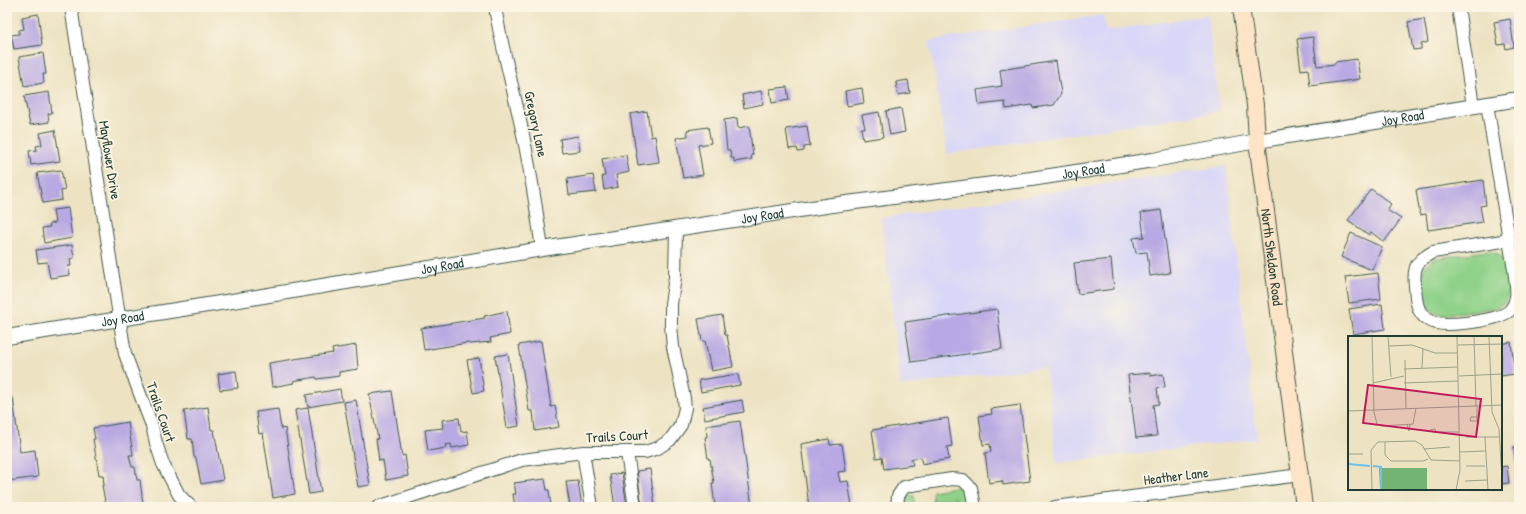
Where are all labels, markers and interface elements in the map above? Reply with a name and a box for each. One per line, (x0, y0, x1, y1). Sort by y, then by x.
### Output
street label: Gregory Lane (519, 89, 553, 159)
street label: Joy Road (1380, 104, 1426, 130)
street label: Mayflower Drive (94, 119, 126, 201)
street label: Joy Road (1060, 158, 1106, 183)
street label: Joy Road (740, 202, 785, 228)
street label: North Sheldon Road (1257, 207, 1288, 307)
street label: Joy Road (419, 252, 465, 278)
street label: Joy Road (100, 305, 146, 331)
inset map (1348, 336, 1502, 490)
street label: Trails Court (142, 379, 181, 444)
street label: Trails Court (586, 424, 649, 447)
street label: Heather Lane (1142, 462, 1210, 489)

